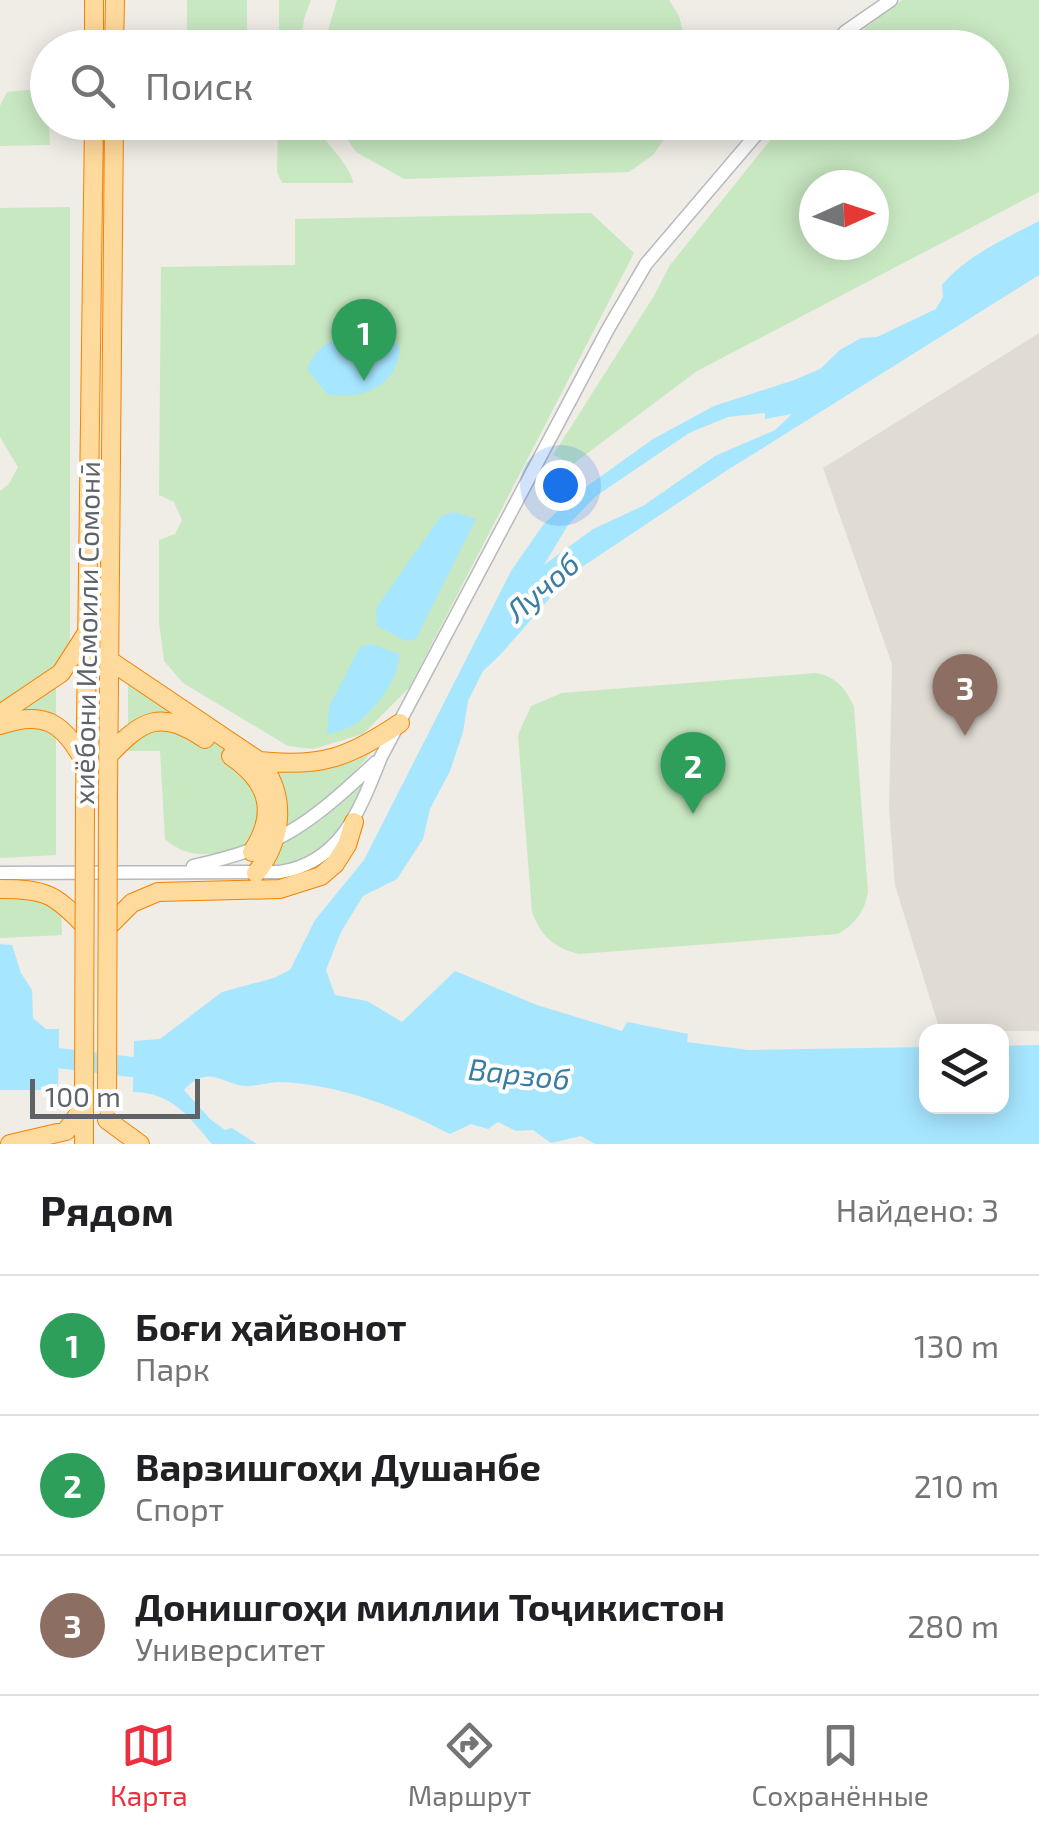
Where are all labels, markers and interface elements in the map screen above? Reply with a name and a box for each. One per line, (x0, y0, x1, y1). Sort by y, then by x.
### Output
search box (30, 30, 1009, 140)
icon: search (65, 58, 120, 113)
text: Поиск (145, 62, 254, 108)
north arrow (799, 170, 889, 260)
pin: 1 (332, 298, 396, 381)
your location (535, 460, 586, 511)
street label: хиёбони Исмоили Сомонӣ (66, 461, 106, 805)
water label: Лучоб (497, 545, 586, 629)
pin: 3 (932, 654, 998, 736)
pin: 2 (660, 732, 726, 814)
map controls (919, 1024, 1009, 1114)
button: layers (919, 1024, 1009, 1114)
water label: Варзоб (467, 1050, 572, 1096)
scale bar (30, 1074, 200, 1118)
text: 100 m (45, 1079, 121, 1113)
text: Рядом (40, 1184, 174, 1234)
text: Найдено: 3 (836, 1190, 999, 1228)
text: Боғи ҳайвонот (135, 1303, 407, 1349)
text: 1 (66, 1326, 79, 1364)
text: 130 m (914, 1326, 999, 1364)
text: Парк (135, 1349, 210, 1387)
text: Варзишгоҳи Душанбе (135, 1443, 541, 1489)
text: 2 (63, 1466, 82, 1504)
text: 210 m (914, 1466, 999, 1504)
text: Спорт (135, 1489, 224, 1527)
text: Донишгоҳи миллии Тоҷикистон (135, 1583, 725, 1629)
text: 3 (63, 1606, 82, 1644)
text: 280 m (907, 1606, 999, 1644)
text: Университет (135, 1629, 325, 1667)
tab: Карта (110, 1718, 188, 1812)
tab: Маршрут (408, 1718, 532, 1812)
tab: Сохранённые (752, 1718, 929, 1812)

